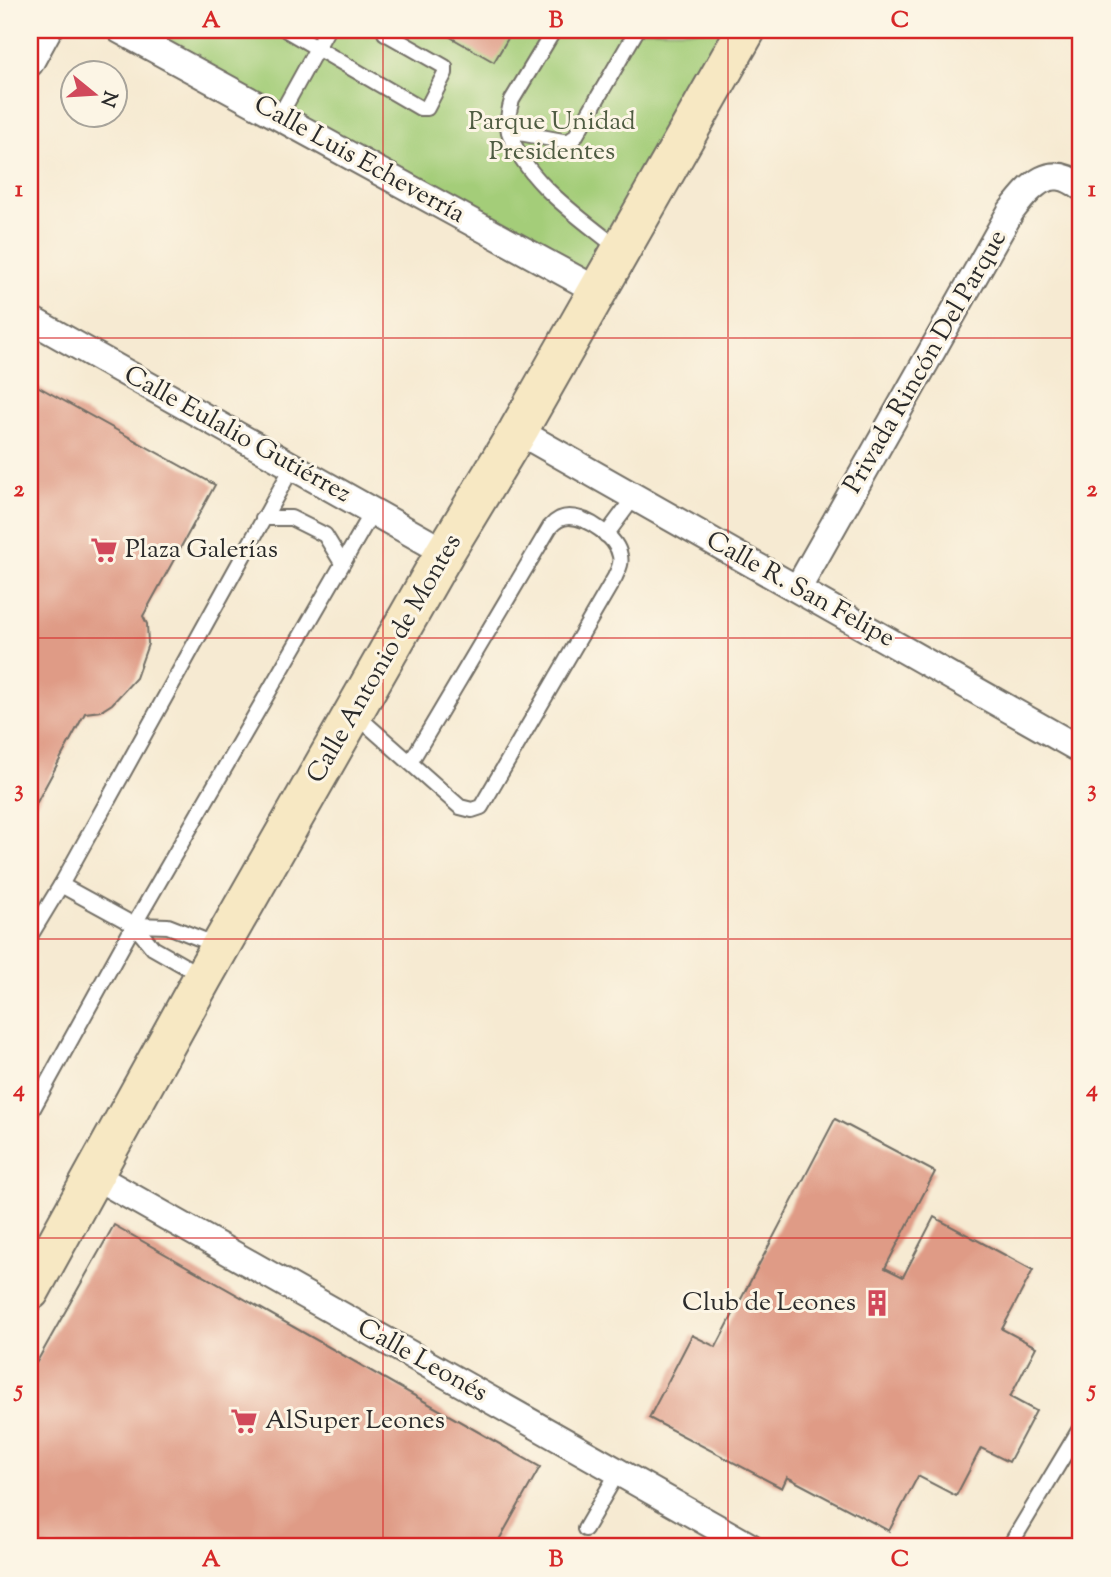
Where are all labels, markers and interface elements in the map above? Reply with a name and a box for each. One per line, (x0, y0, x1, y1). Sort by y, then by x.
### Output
text: A (202, 5, 221, 38)
text: B (549, 5, 564, 38)
text: C (891, 5, 909, 38)
north arrow (60, 60, 130, 130)
text: N (93, 87, 123, 110)
street label: Calle Luis Echeverría (247, 87, 471, 233)
park label: Parque Unidad Presidentes (468, 104, 636, 171)
text: 1 (15, 174, 23, 207)
text: 1 (1088, 174, 1096, 207)
street label: Privada Rincón Del Parque (835, 223, 1017, 501)
street label: Calle Eulalio Gutiérrez (117, 357, 357, 513)
text: 2 (14, 474, 25, 507)
text: 2 (1087, 474, 1098, 507)
street label: Calle R. San Felipe (699, 523, 901, 657)
street label: Calle Antonio de Montes (298, 527, 472, 791)
place label: Plaza Galerías (125, 532, 278, 569)
supermarket icon: Plaza Galerías (89, 535, 119, 565)
text: 3 (14, 774, 24, 807)
text: 3 (1087, 774, 1097, 807)
text: 4 (12, 1074, 25, 1107)
text: 4 (1085, 1074, 1098, 1107)
place label: Club de Leones (682, 1285, 856, 1322)
building icon: Club de Leones (862, 1288, 892, 1318)
street label: Calle Leonés (350, 1310, 494, 1412)
text: 5 (13, 1374, 23, 1407)
text: 5 (1086, 1374, 1096, 1407)
place label: AlSuper Leones (265, 1403, 445, 1440)
supermarket icon: AlSuper Leones (229, 1406, 259, 1436)
text: A (202, 1544, 221, 1577)
text: B (549, 1544, 564, 1577)
text: C (891, 1544, 909, 1577)

